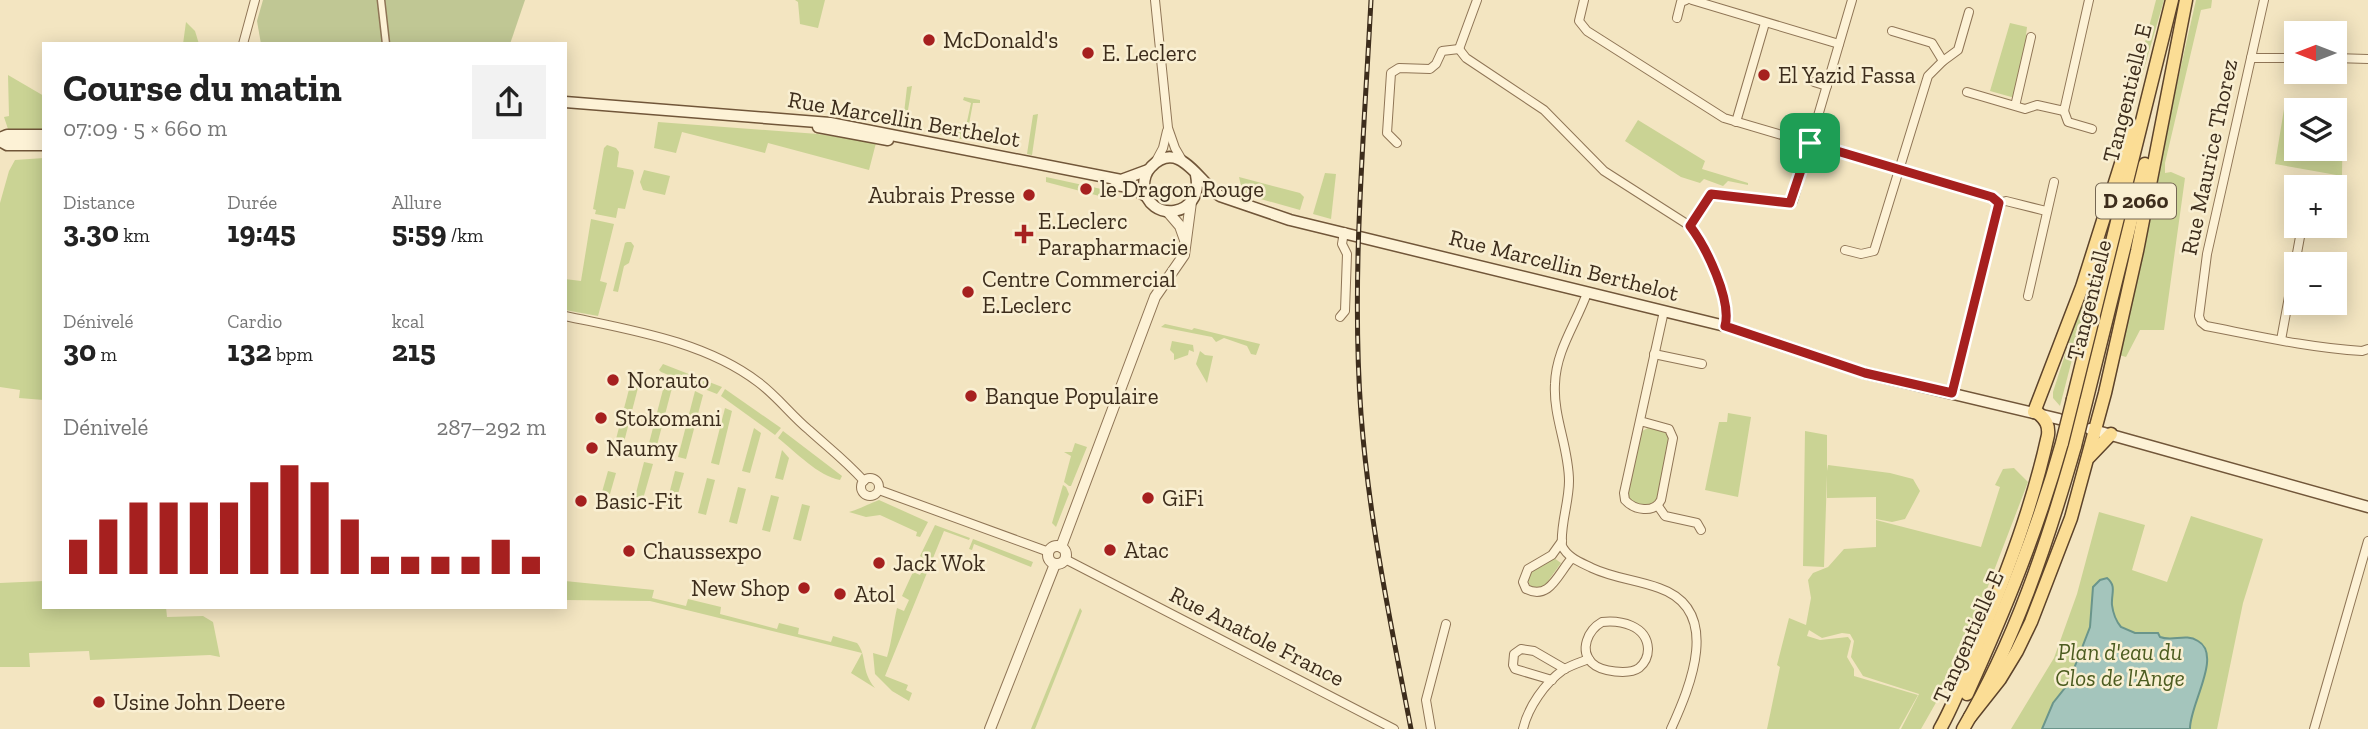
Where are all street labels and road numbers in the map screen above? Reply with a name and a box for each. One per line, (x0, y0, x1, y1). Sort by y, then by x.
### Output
street label: Tangentielle E (2096, 21, 2158, 165)
street label: Rue Maurice Thorez (2175, 56, 2244, 258)
street label: Rue Marcellin Berthelot (786, 85, 1023, 153)
road number: D 2060 (2096, 184, 2176, 218)
street label: Rue Marcellin Berthelot (1446, 223, 1682, 307)
street label: Tangentielle (2060, 237, 2118, 363)
street label: Tangentielle E (1926, 566, 2010, 708)
street label: Rue Anatole France (1165, 580, 1349, 692)

